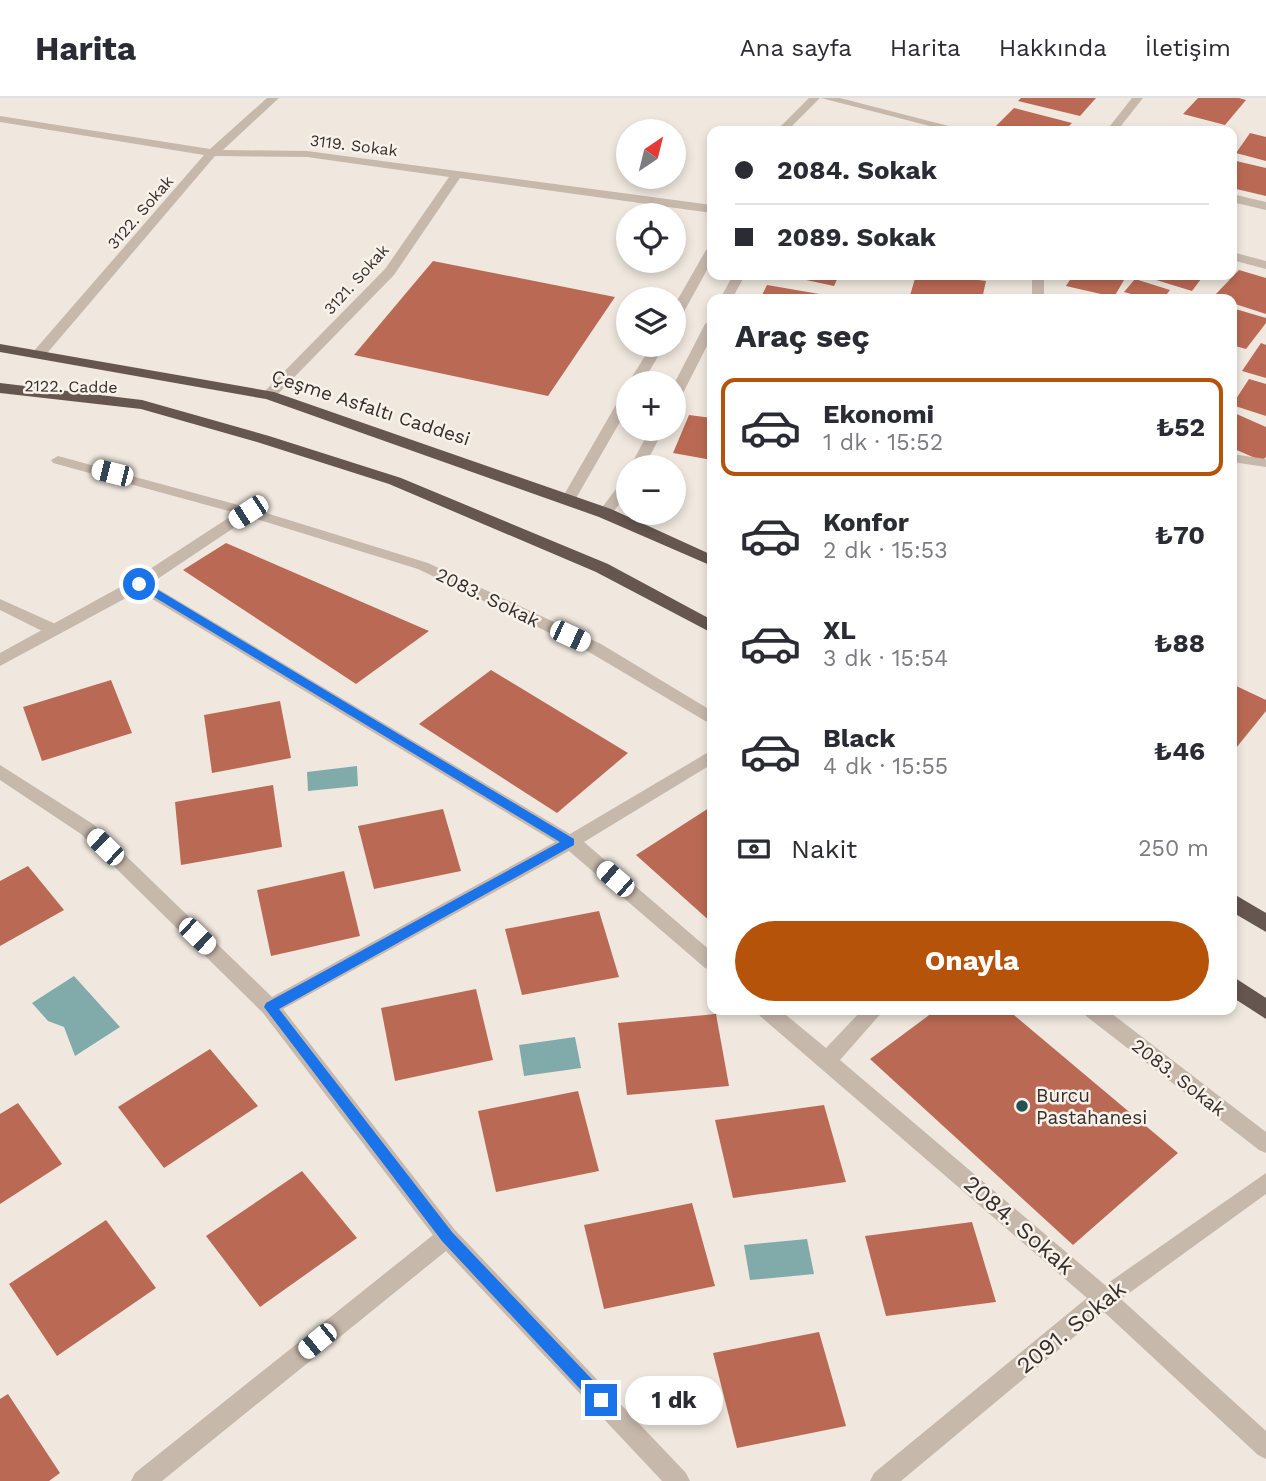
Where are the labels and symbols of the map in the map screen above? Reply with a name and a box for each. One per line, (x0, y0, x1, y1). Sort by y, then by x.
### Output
north arrow (616, 119, 686, 189)
street label: 3119. Sokak (309, 131, 399, 160)
street label: 3122. Sokak (103, 172, 177, 253)
street label: 3121. Sokak (320, 240, 393, 318)
street label: Çeşme Asfaltı Caddesi (269, 364, 473, 450)
street label: 2122. Cadde (24, 376, 118, 397)
car (90, 458, 135, 488)
car (225, 492, 272, 532)
street label: 2083. Sokak (432, 562, 544, 633)
route start (123, 568, 155, 600)
car (547, 618, 594, 654)
car (83, 825, 128, 869)
car (593, 857, 638, 901)
car (175, 914, 220, 958)
street label: 2083. Sokak (1127, 1034, 1230, 1121)
place label: Burcu Pastahanesi (1036, 1084, 1147, 1129)
marker: Burcu Pastahanesi (1014, 1098, 1030, 1114)
street label: 2084. Sokak (958, 1170, 1079, 1281)
street label: 2091. Sokak (1011, 1275, 1131, 1379)
car (295, 1320, 340, 1362)
callout: 1 dk (626, 1376, 724, 1424)
route end (585, 1384, 617, 1416)

